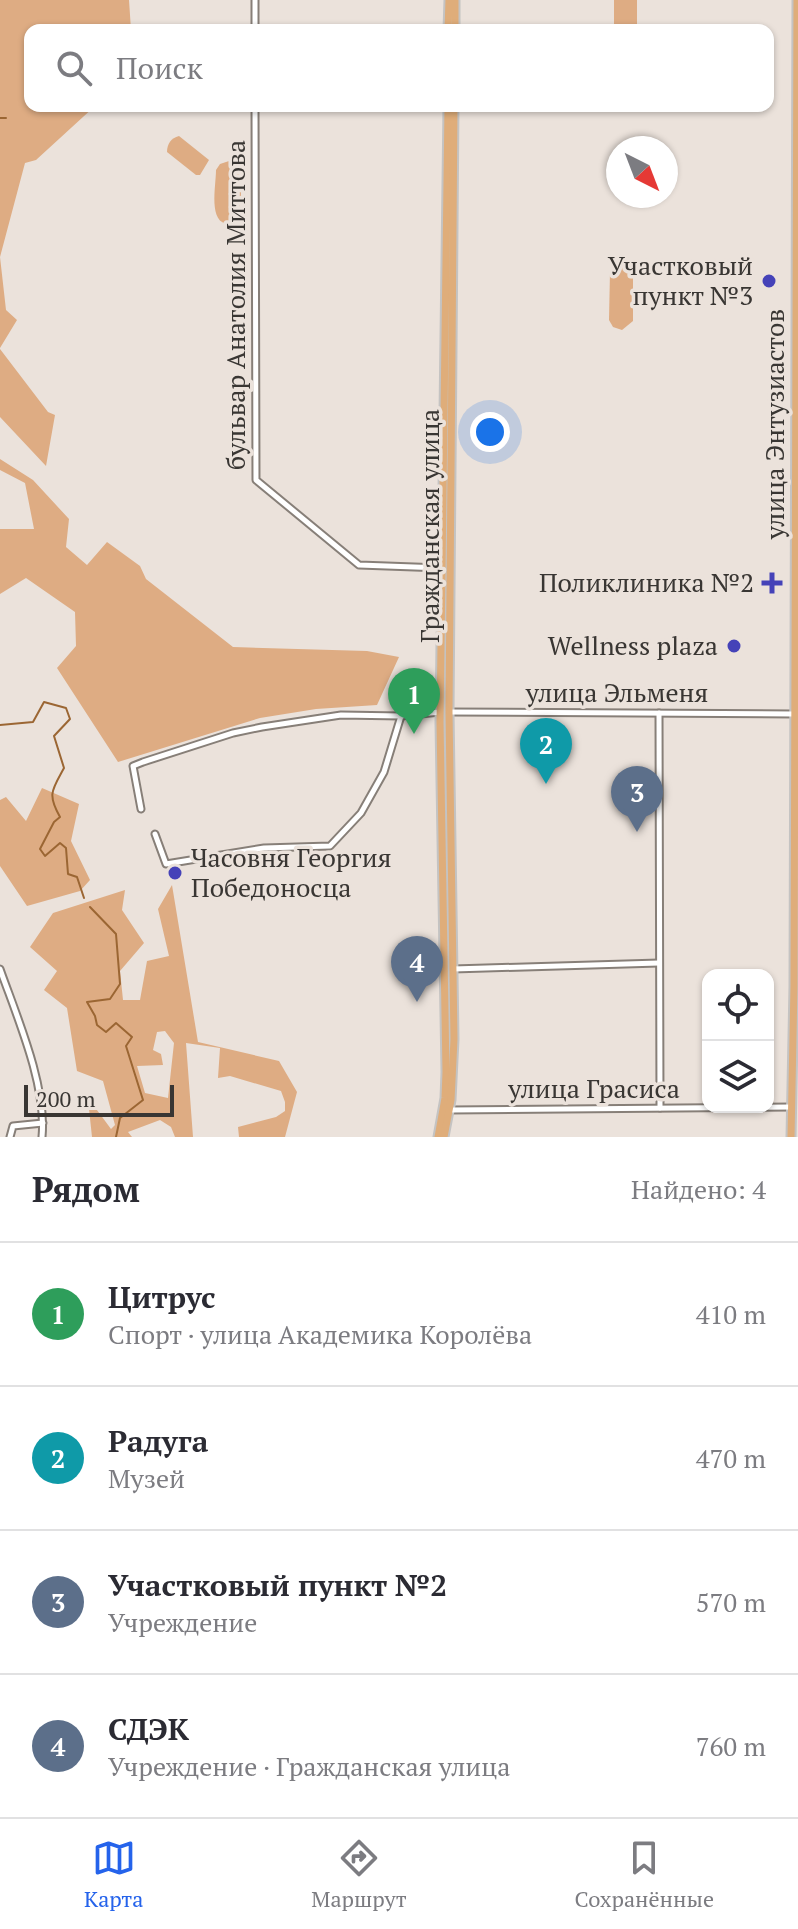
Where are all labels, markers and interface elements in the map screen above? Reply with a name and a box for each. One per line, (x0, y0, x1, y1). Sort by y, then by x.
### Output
search box (24, 24, 774, 112)
icon: search (52, 46, 96, 90)
text: Поиск (116, 48, 203, 88)
north arrow (606, 136, 678, 208)
street label: бульвар Анатолия Миттова (218, 140, 252, 470)
place label: Участковый пункт №3 (608, 248, 753, 312)
marker: Участковый пункт №3 (760, 272, 778, 290)
street label: улица Энтузиастов (757, 309, 791, 540)
street label: Гражданская улица (412, 409, 446, 643)
your location (470, 412, 510, 452)
place label: Поликлиника №2 (539, 565, 754, 599)
marker: Поликлиника №2 (761, 572, 783, 594)
place label: Wellness plaza (548, 628, 718, 662)
marker: Wellness plaza (725, 637, 743, 655)
pin: 1 (388, 668, 440, 734)
street label: улица Эльменя (525, 675, 708, 709)
pin: 2 (520, 718, 572, 784)
pin: 3 (611, 766, 663, 832)
place label: Часовня Георгия Победоносца (191, 840, 391, 904)
marker: Часовня Георгия Победоносца (166, 864, 184, 882)
pin: 4 (391, 936, 443, 1002)
map controls (702, 969, 774, 1113)
button: locate (702, 969, 774, 1041)
button: layers (702, 1041, 774, 1113)
street label: улица Грасиса (507, 1071, 680, 1105)
scale bar (24, 1081, 174, 1117)
text: 200 m (36, 1084, 96, 1113)
text: Рядом (32, 1167, 140, 1212)
text: Найдено: 4 (631, 1172, 766, 1206)
text: Цитрус (108, 1277, 216, 1317)
text: 1 (51, 1297, 65, 1331)
text: 410 m (696, 1297, 766, 1331)
text: Спорт · улица Академика Королёва (108, 1317, 532, 1351)
text: Радуга (108, 1421, 208, 1461)
text: 2 (51, 1441, 65, 1475)
text: 470 m (696, 1441, 766, 1475)
text: Музей (108, 1461, 185, 1495)
text: Участковый пункт №2 (108, 1565, 447, 1605)
text: 3 (51, 1585, 65, 1619)
text: 570 m (696, 1585, 766, 1619)
text: Учреждение (108, 1605, 257, 1639)
text: СДЭК (108, 1709, 189, 1749)
text: 4 (51, 1729, 65, 1763)
text: 760 m (696, 1729, 766, 1763)
text: Учреждение · Гражданская улица (108, 1749, 510, 1783)
tab: Карта (84, 1836, 143, 1913)
tab: Маршрут (311, 1836, 407, 1913)
tab: Сохранённые (575, 1836, 714, 1913)

